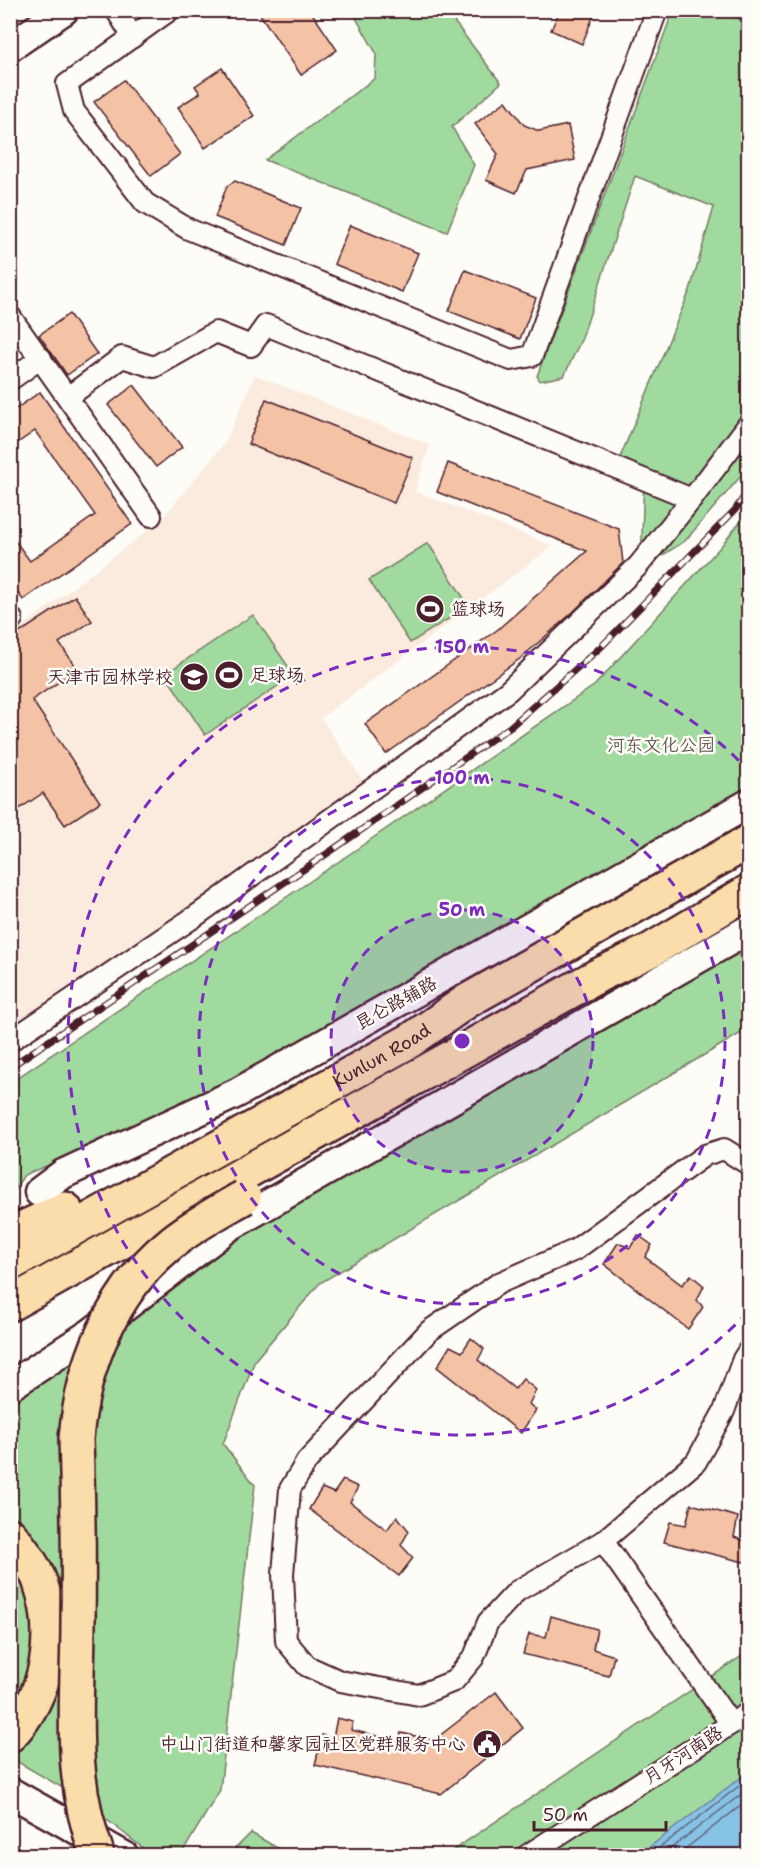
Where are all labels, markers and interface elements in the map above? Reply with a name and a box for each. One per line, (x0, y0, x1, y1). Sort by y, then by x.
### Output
sports icon: 篮球场 (414, 593, 446, 625)
place label: 篮球场 (451, 597, 505, 621)
text: 150 m (435, 635, 490, 659)
sports icon: 足球场 (213, 659, 245, 691)
school or university icon: 天津市园林学校 (178, 661, 210, 693)
place label: 足球场 (250, 663, 304, 687)
place label: 天津市园林学校 (47, 665, 173, 689)
park label: 河东文化公园 (607, 733, 715, 757)
text: 100 m (434, 766, 490, 790)
text: 50 m (439, 898, 486, 922)
street label: 昆仑路辅路 (351, 971, 441, 1035)
street label: Kunlun Road (328, 1018, 436, 1093)
centre of rings (452, 1031, 472, 1051)
street label: 月牙河南路 (639, 1720, 727, 1790)
public building icon: 中山门街道和馨家园社区党群服务中心 (471, 1728, 503, 1760)
place label: 中山门街道和馨家园社区党群服务中心 (160, 1732, 466, 1756)
scale bar (534, 1794, 666, 1832)
text: 50 m (543, 1803, 588, 1827)

